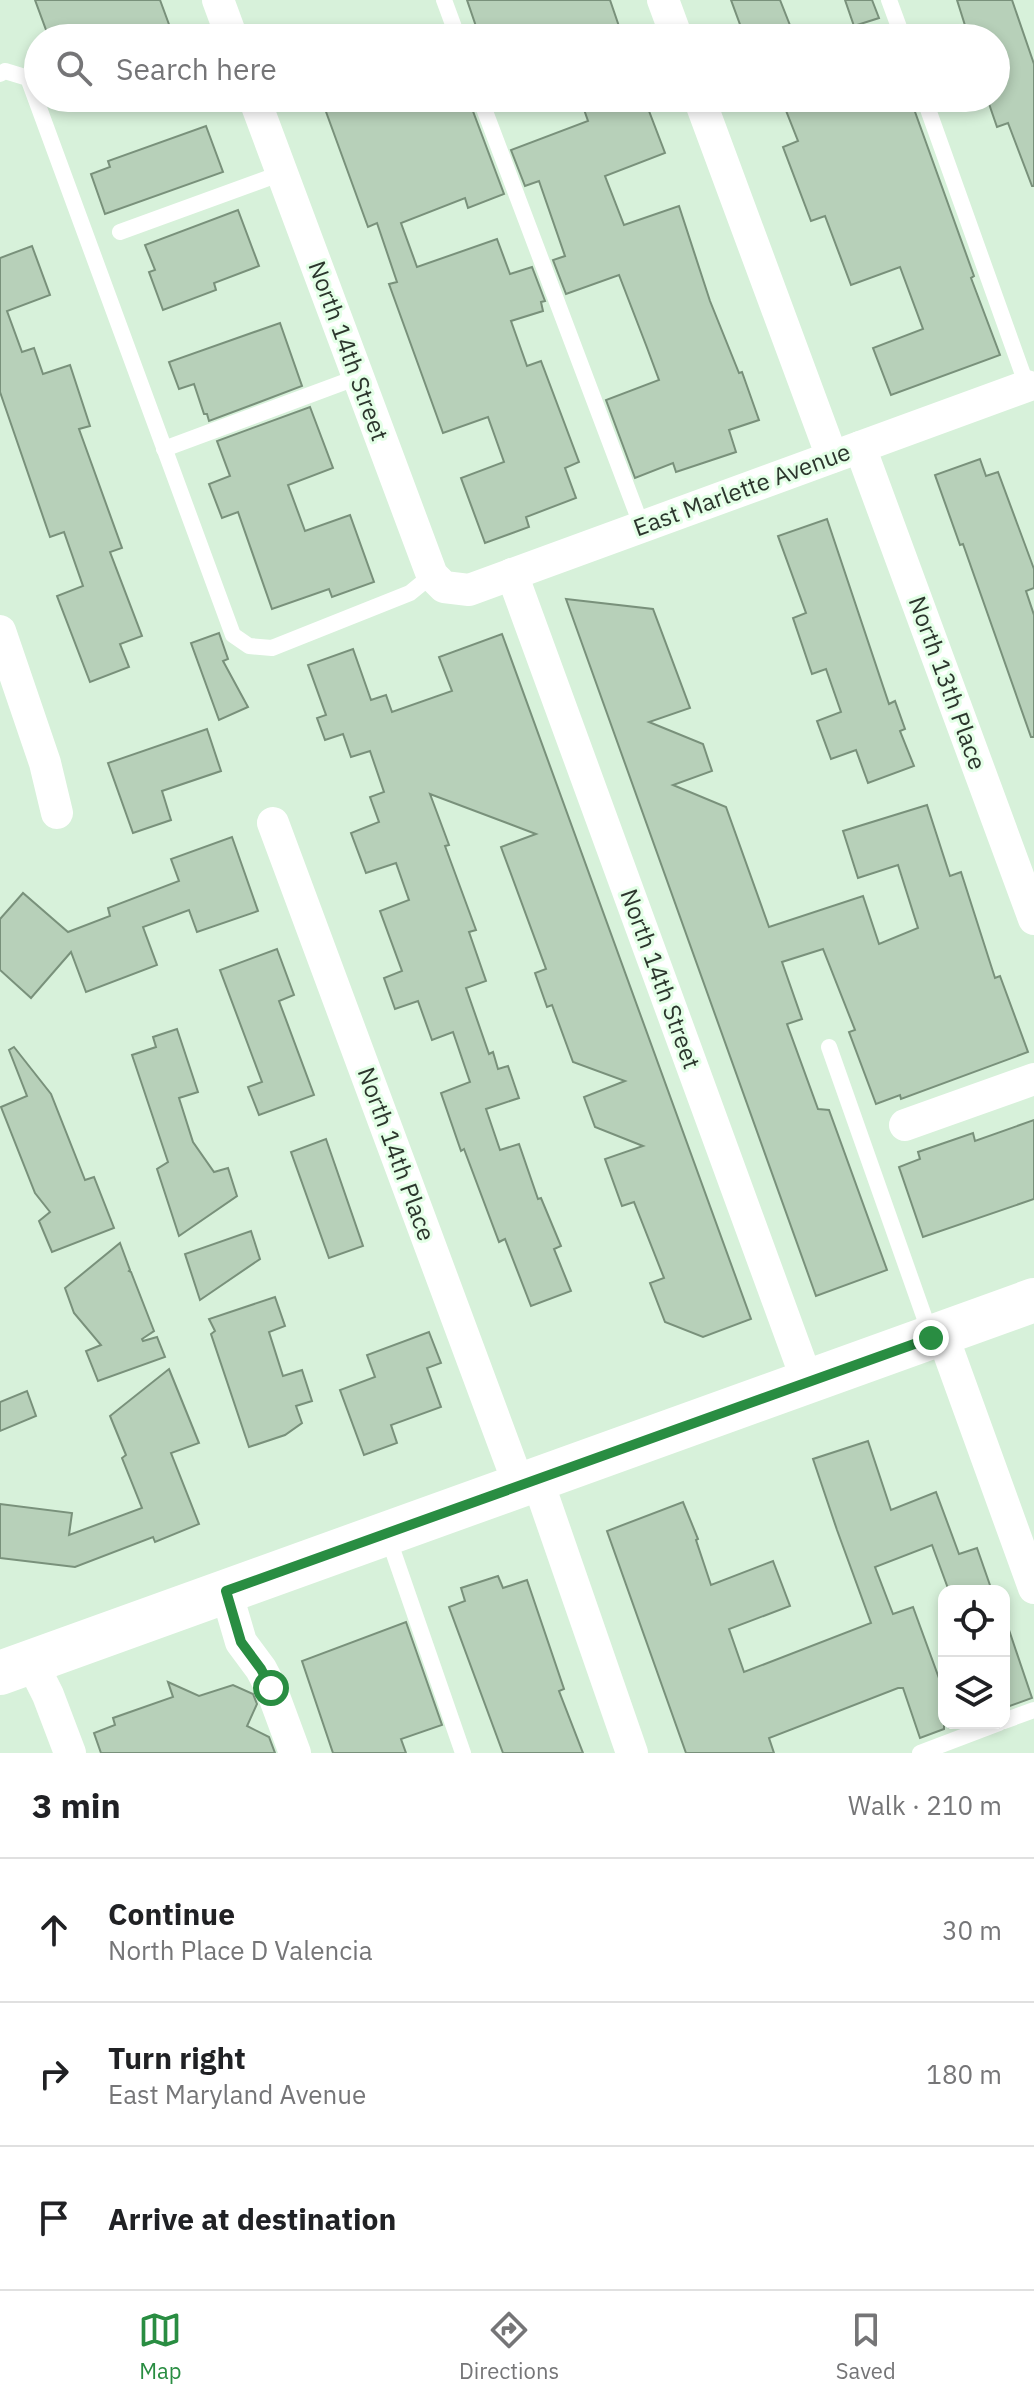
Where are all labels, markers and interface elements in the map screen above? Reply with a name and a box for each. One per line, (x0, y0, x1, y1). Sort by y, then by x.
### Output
search box (24, 24, 1010, 112)
icon: search (52, 46, 96, 90)
text: Search here (116, 49, 277, 88)
street label: North 14th Street (302, 256, 396, 445)
street label: East Marlette Avenue (629, 435, 855, 543)
street label: North 13th Place (902, 591, 994, 774)
street label: North 14th Street (614, 884, 708, 1073)
street label: North 14th Place (351, 1062, 443, 1245)
route end (913, 1320, 949, 1356)
map controls (938, 1585, 1010, 1729)
button: locate (938, 1585, 1010, 1657)
button: layers (938, 1657, 1010, 1729)
route start (253, 1670, 289, 1706)
text: 3 min (32, 1783, 121, 1827)
text: Walk · 210 m (848, 1788, 1002, 1822)
text: Continue (108, 1894, 235, 1933)
icon: ahead (32, 1908, 76, 1952)
text: 30 m (942, 1913, 1002, 1947)
text: North Place D Valencia (108, 1933, 373, 1967)
text: Turn right (108, 2038, 246, 2077)
icon: right (32, 2052, 76, 2096)
text: 180 m (926, 2057, 1002, 2091)
text: East Maryland Avenue (108, 2077, 366, 2111)
icon: arrive (32, 2196, 76, 2240)
text: Arrive at destination (108, 2199, 396, 2238)
tab: Map (138, 2308, 182, 2385)
tab: Directions (459, 2308, 559, 2385)
tab: Saved (836, 2308, 896, 2385)

